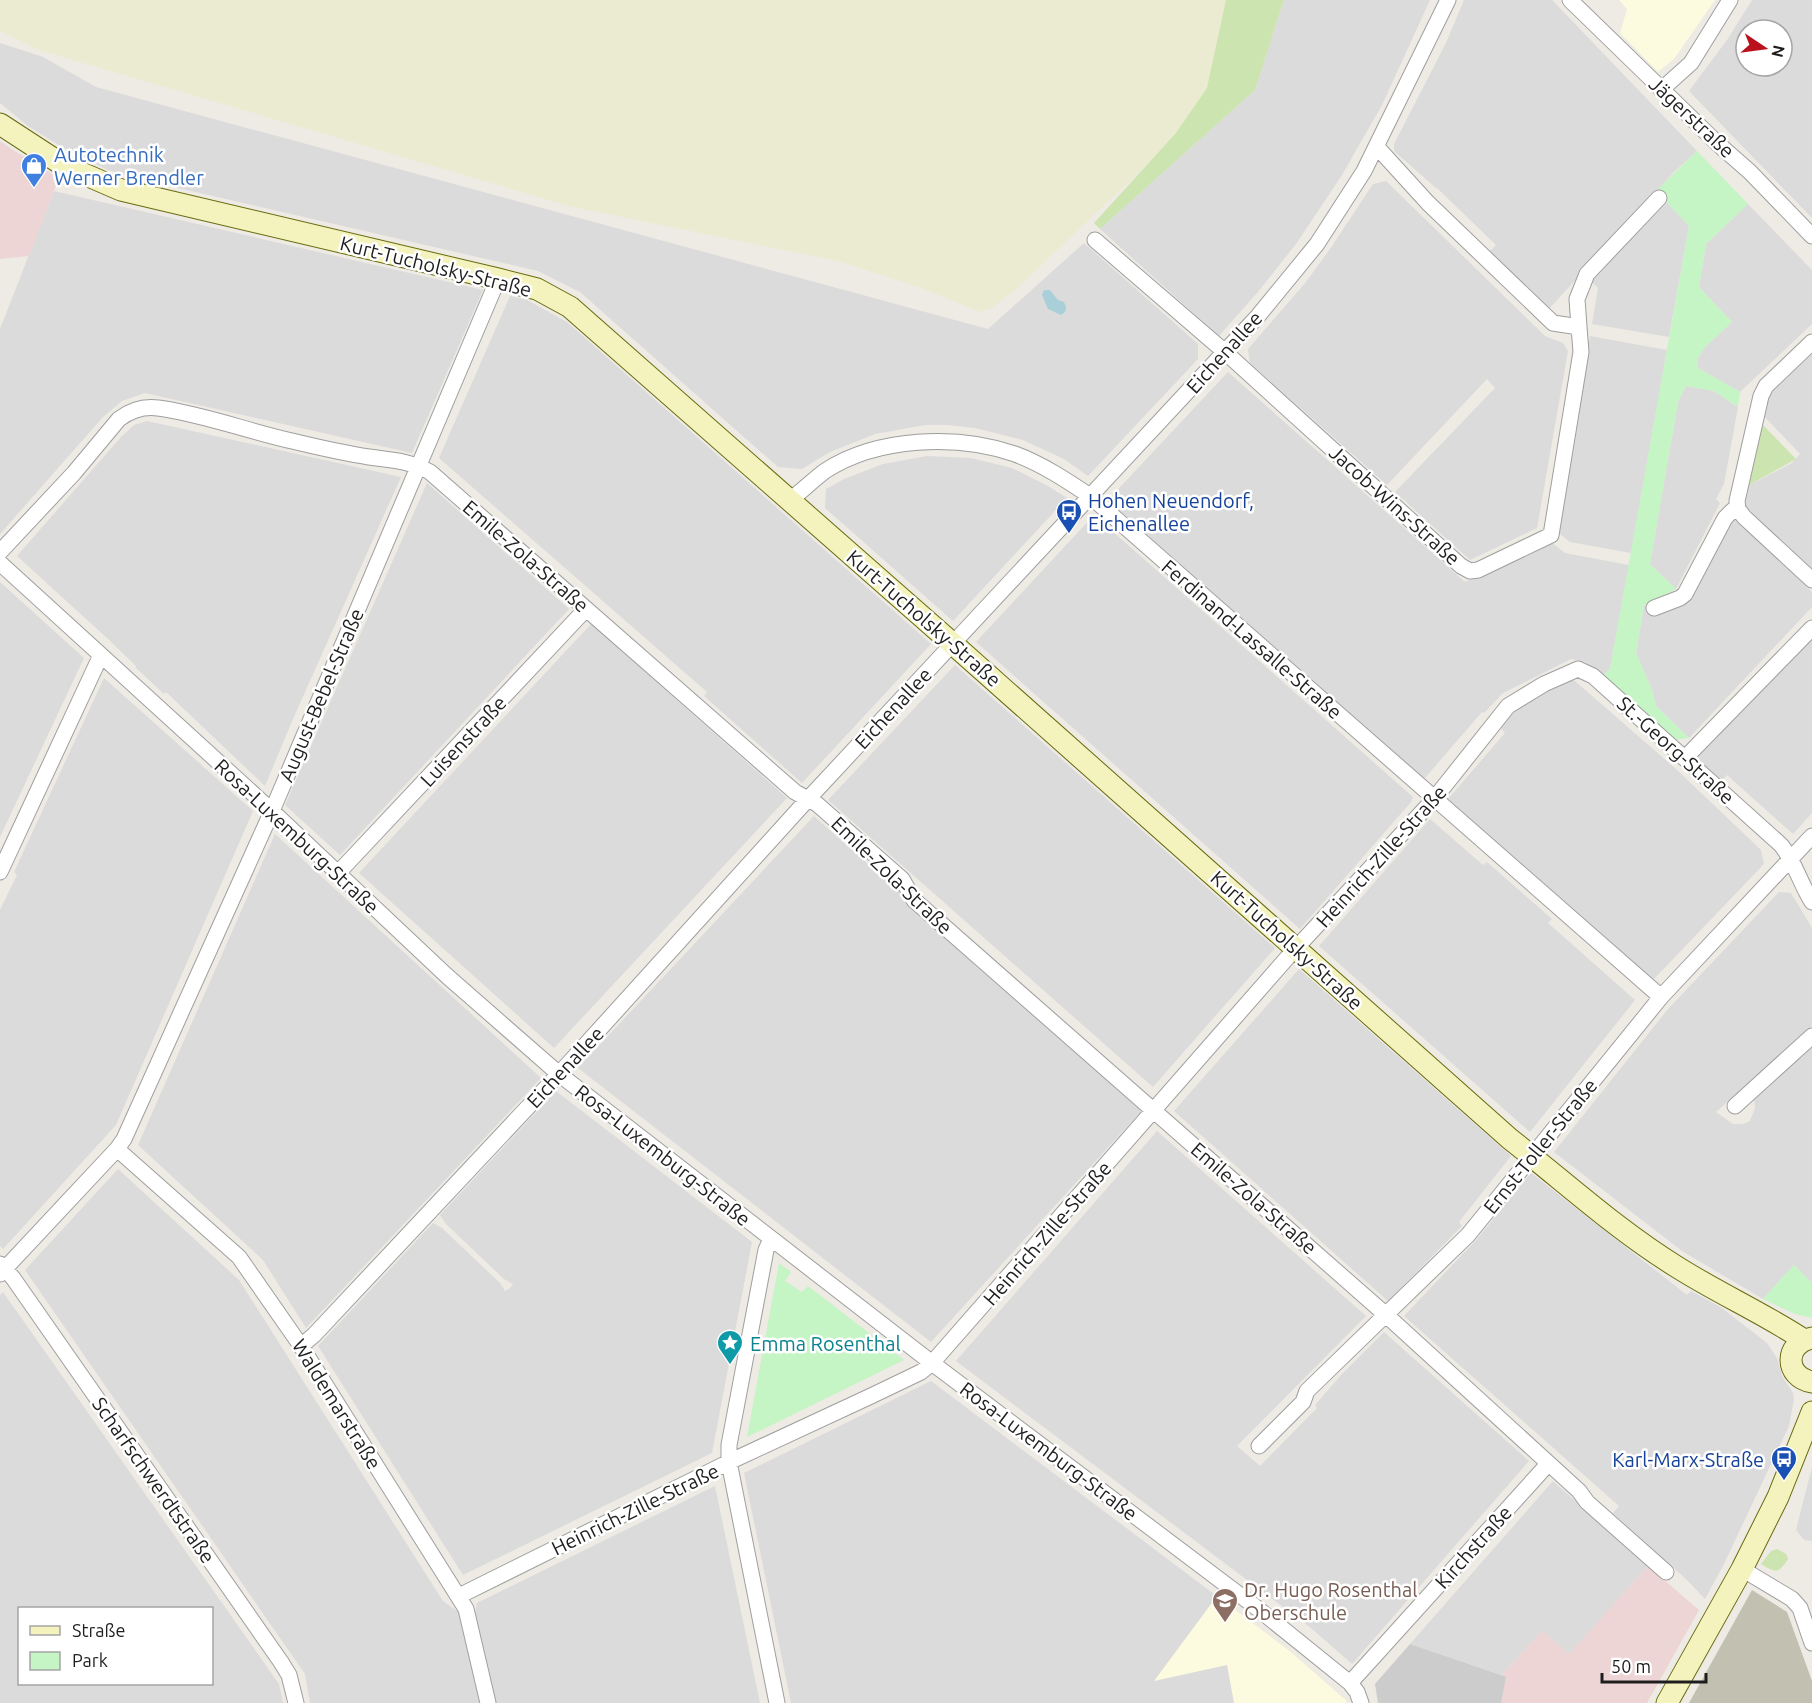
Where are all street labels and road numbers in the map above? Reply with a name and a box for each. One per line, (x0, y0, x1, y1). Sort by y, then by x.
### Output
street label: Jägerstraße (1645, 72, 1739, 162)
street label: Kurt-Tucholsky-Straße (338, 231, 534, 301)
street label: Eichenallee (1181, 306, 1267, 398)
street label: Jacob-Wins-Straße (1325, 440, 1465, 570)
street label: Emile-Zola-Straße (459, 495, 593, 617)
street label: Kurt-Tucholsky-Straße (842, 545, 1006, 691)
street label: Ferdinand-Lassalle-Straße (1157, 555, 1347, 723)
street label: August-Bebel-Straße (274, 605, 368, 785)
street label: Eichenallee (850, 663, 936, 753)
street label: Luisenstraße (415, 691, 511, 791)
street label: St.-Georg-Straße (1613, 691, 1739, 809)
street label: Rosa-Luxemburg-Straße (210, 754, 384, 918)
street label: Heinrich-Zille-Straße (1311, 780, 1451, 932)
street label: Emile-Zola-Straße (827, 812, 957, 938)
street label: Kurt-Tucholsky-Straße (1206, 866, 1368, 1014)
street label: Eichenallee (522, 1022, 608, 1112)
street label: Ernst-Toller-Straße (1479, 1074, 1601, 1218)
street label: Rosa-Luxemburg-Straße (571, 1079, 755, 1231)
street label: Emile-Zola-Straße (1187, 1137, 1321, 1259)
street label: Heinrich-Zille-Straße (978, 1156, 1116, 1310)
street label: Waldemarstraße (288, 1335, 386, 1473)
street label: Rosa-Luxemburg-Straße (956, 1377, 1142, 1525)
street label: Scharfschwerdtstraße (88, 1393, 220, 1567)
street label: Heinrich-Zille-Straße (548, 1459, 722, 1559)
street label: Kirchstraße (1430, 1501, 1516, 1593)

